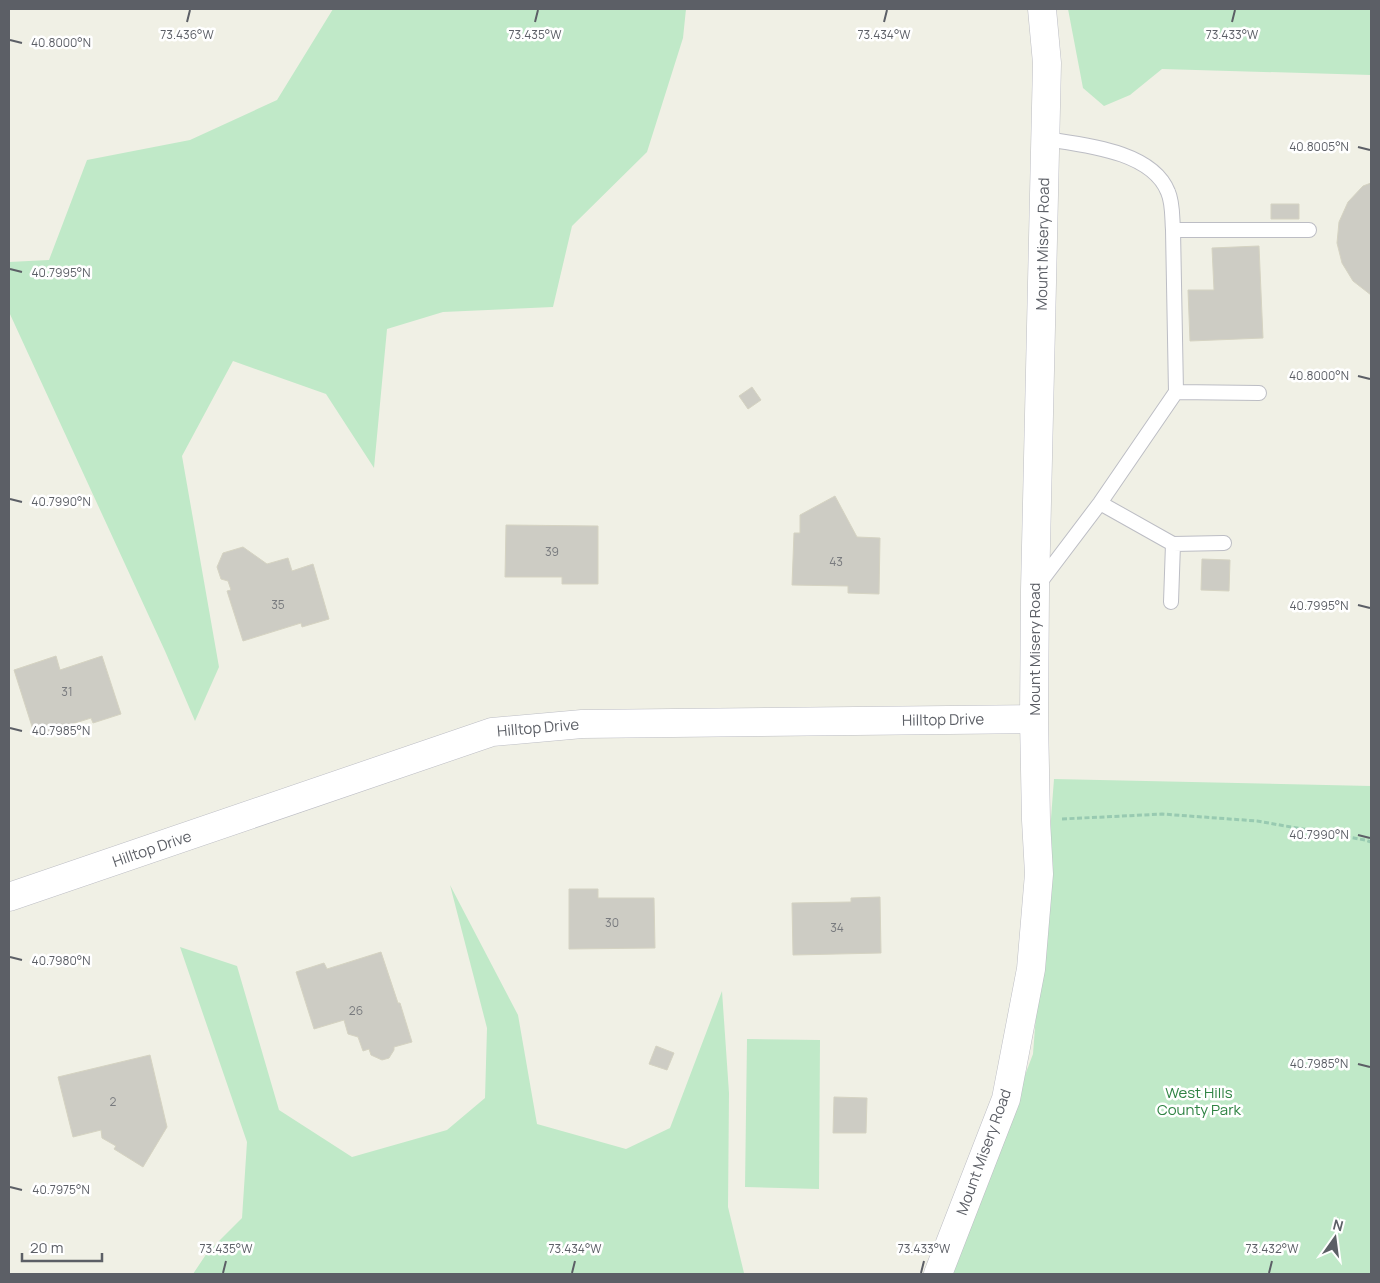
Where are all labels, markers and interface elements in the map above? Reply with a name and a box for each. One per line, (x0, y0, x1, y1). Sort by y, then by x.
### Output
text: 73.436°W (160, 26, 215, 43)
text: 73.435°W (509, 26, 562, 43)
text: 73.434°W (857, 26, 911, 43)
text: 73.433°W (1206, 26, 1259, 43)
text: 40.8000°N (31, 34, 91, 51)
text: 40.8005°N (1289, 138, 1349, 155)
street label: Mount Misery Road (1031, 177, 1054, 311)
text: 40.7995°N (32, 264, 90, 281)
text: 40.8000°N (1289, 367, 1349, 384)
text: 40.7990°N (31, 493, 91, 510)
house number: 39 (545, 543, 559, 560)
house number: 43 (829, 553, 843, 570)
street label: Mount Misery Road (1024, 583, 1045, 715)
house number: 35 (271, 596, 285, 613)
text: 40.7995°N (1290, 597, 1348, 614)
house number: 31 (61, 683, 73, 700)
street label: Hilltop Drive (902, 708, 985, 731)
street label: Hilltop Drive (496, 713, 580, 742)
text: 40.7985°N (32, 722, 90, 739)
street label: Hilltop Drive (110, 825, 194, 872)
text: 40.7990°N (1289, 826, 1349, 843)
house number: 30 (605, 914, 619, 931)
house number: 34 (830, 919, 844, 936)
text: 40.7980°N (32, 952, 90, 969)
house number: 26 (349, 1002, 363, 1019)
text: 40.7985°N (1290, 1055, 1348, 1072)
park label: West Hills County Park (1157, 1082, 1242, 1120)
street label: Mount Misery Road (951, 1086, 1016, 1218)
house number: 2 (110, 1093, 117, 1110)
text: 40.7975°N (32, 1181, 90, 1198)
north arrow (1310, 1213, 1360, 1263)
text: N (1331, 1214, 1345, 1235)
scale bar (22, 1230, 102, 1262)
text: 20 m (30, 1237, 63, 1258)
text: 73.435°W (200, 1240, 253, 1257)
text: 73.434°W (548, 1240, 602, 1257)
text: 73.433°W (898, 1240, 951, 1257)
text: 73.432°W (1246, 1240, 1299, 1257)

